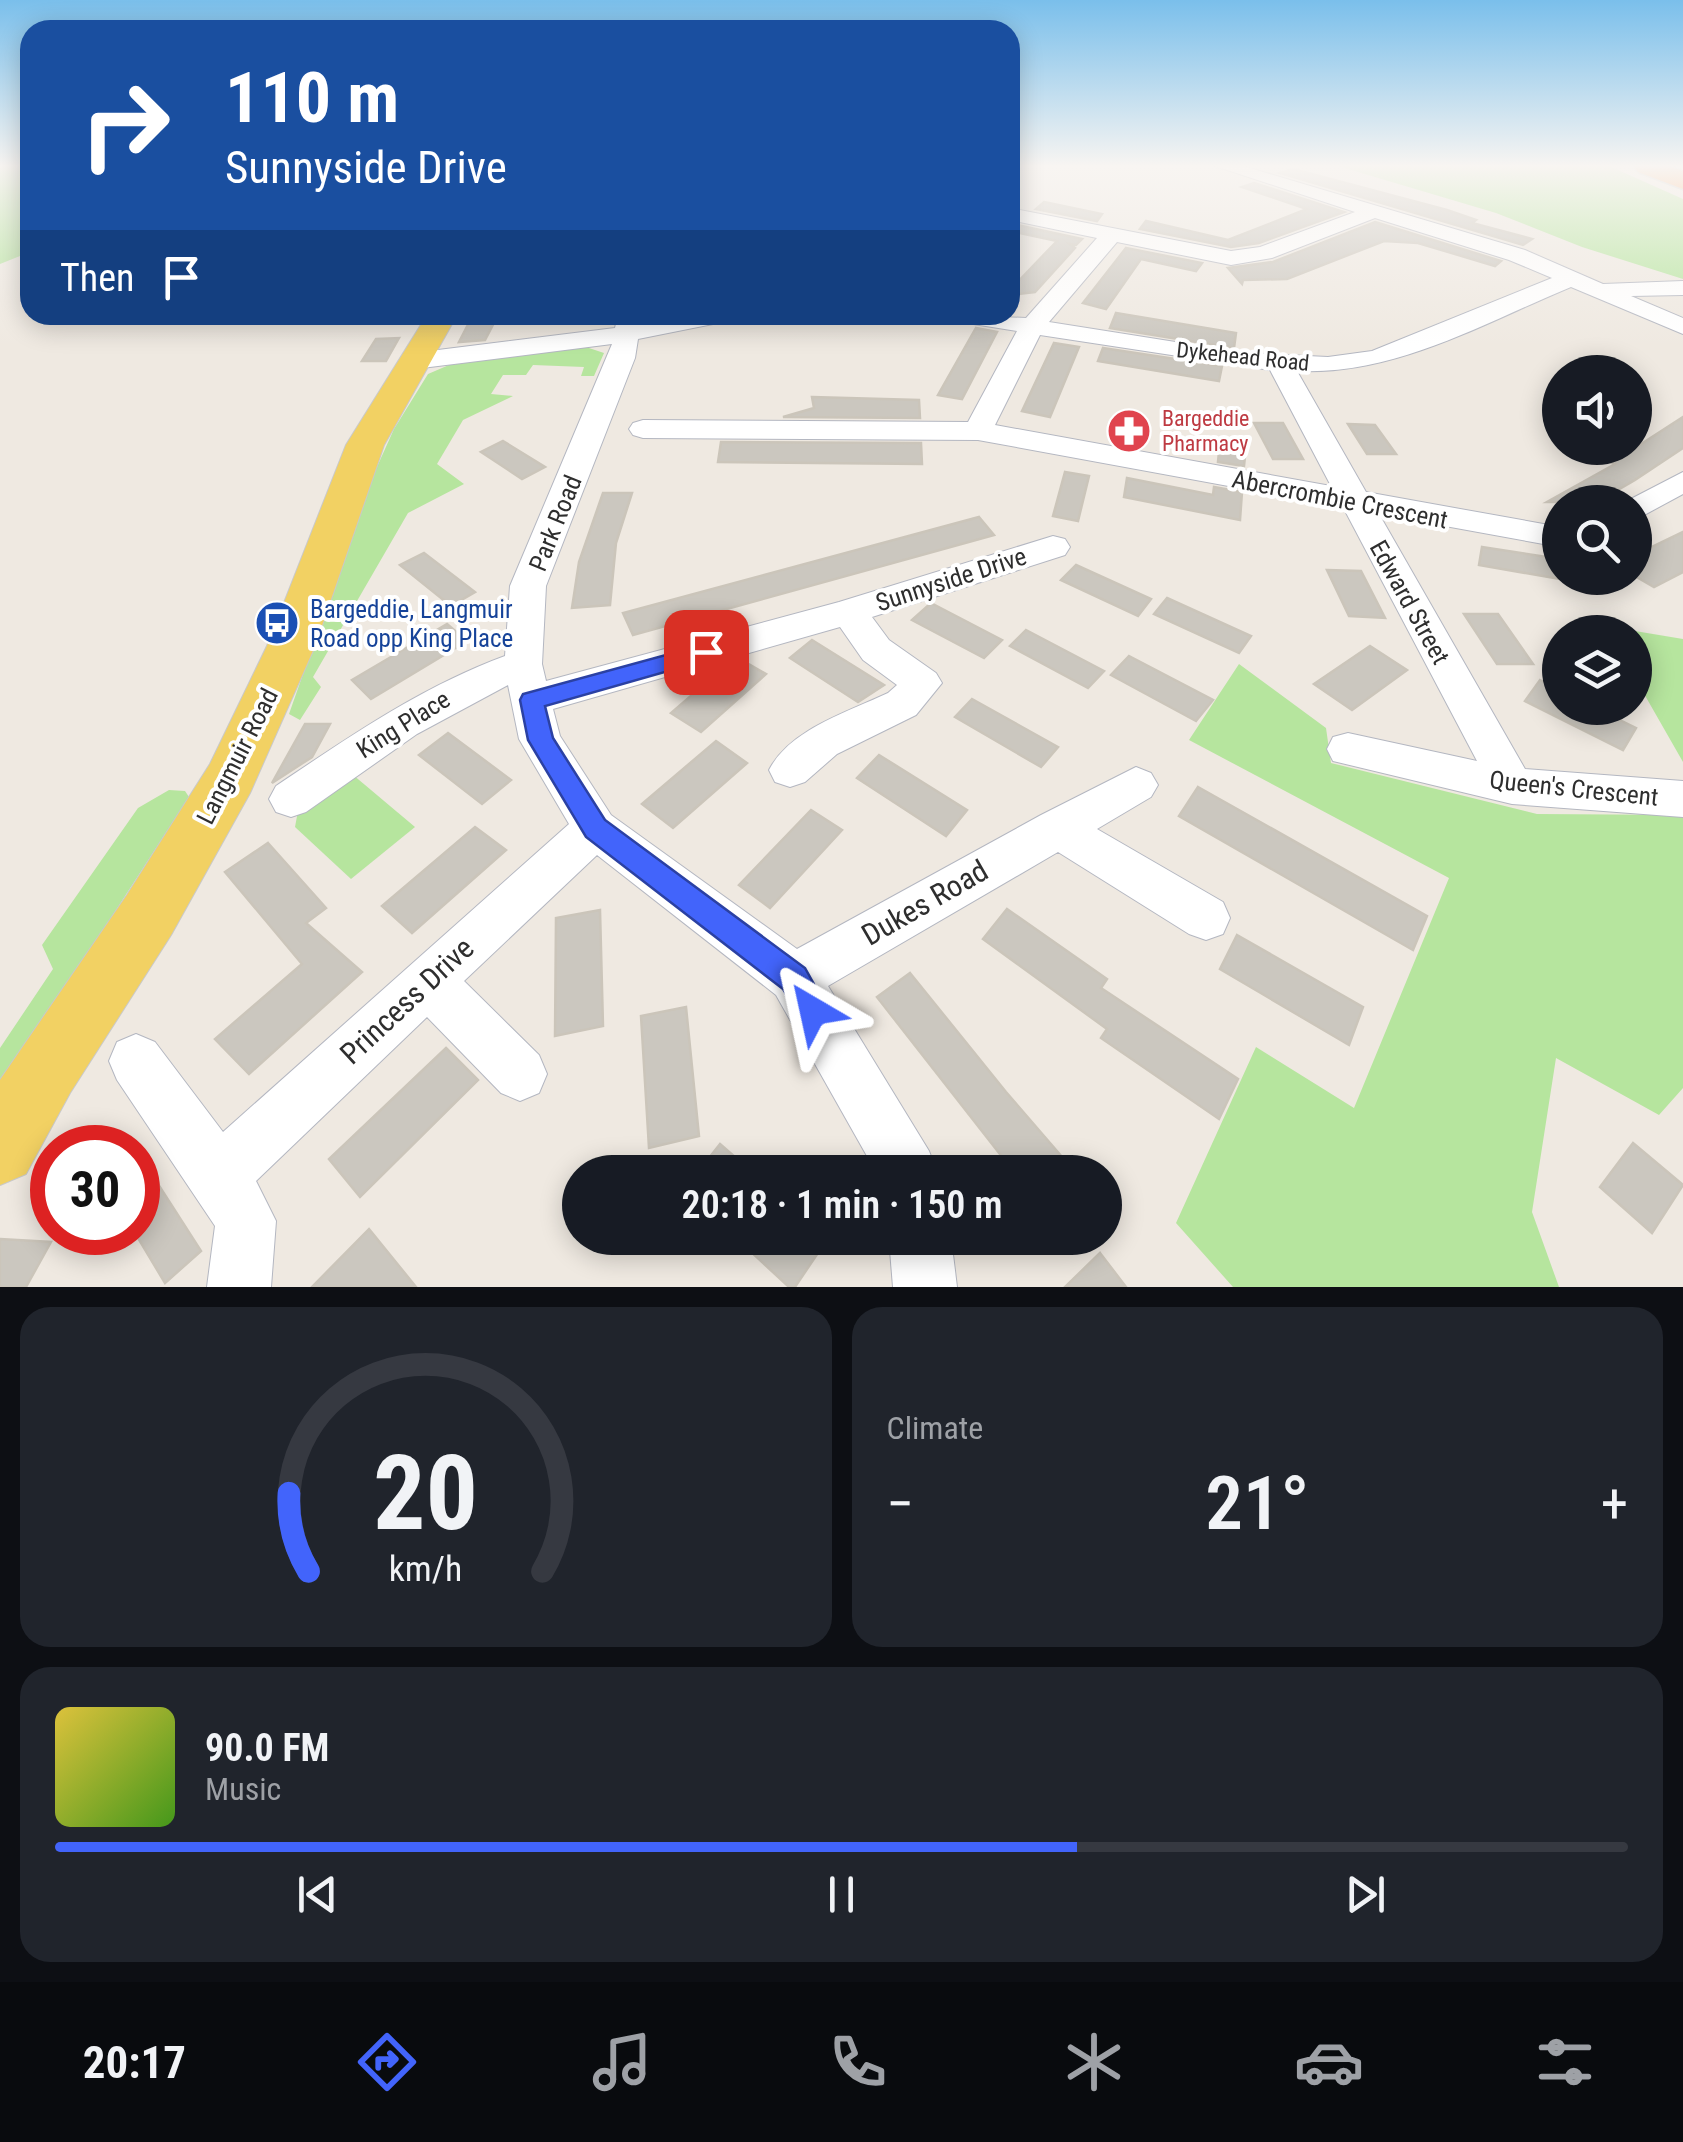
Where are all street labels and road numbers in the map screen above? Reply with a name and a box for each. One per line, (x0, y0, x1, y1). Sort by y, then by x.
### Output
street label: Dykehead Road (1175, 337, 1311, 376)
street label: Abercrombie Crescent (1230, 464, 1450, 535)
street label: Park Road (523, 471, 588, 575)
street label: Edward Street (1364, 535, 1455, 669)
street label: Sunnyside Drive (872, 541, 1030, 617)
street label: Langmuir Road (191, 683, 284, 829)
street label: King Place (351, 684, 455, 764)
street label: Queen's Crescent (1488, 765, 1660, 812)
street label: Dukes Road (856, 852, 994, 953)
street label: Princess Drive (333, 930, 480, 1071)

